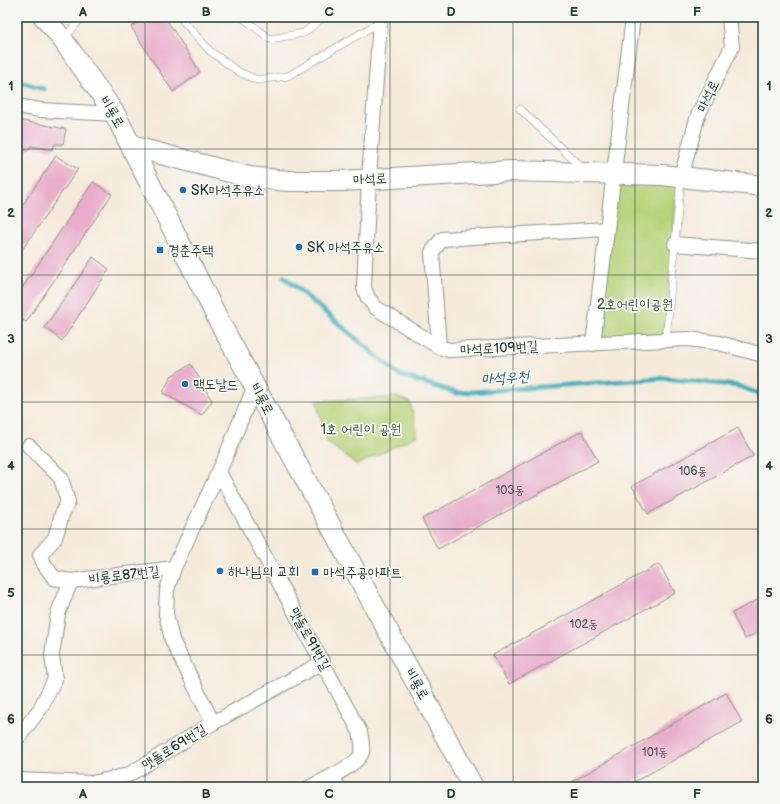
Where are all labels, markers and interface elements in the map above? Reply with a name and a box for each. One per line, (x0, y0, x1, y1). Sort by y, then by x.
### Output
text: A (78, 4, 87, 20)
text: B (201, 4, 211, 20)
text: C (324, 4, 334, 20)
text: D (446, 4, 456, 20)
text: E (570, 4, 579, 20)
text: F (693, 4, 701, 20)
street label: 마석로 (693, 77, 723, 115)
text: 1 (8, 78, 14, 94)
text: 1 (766, 78, 772, 94)
street label: 비룡로 (96, 93, 128, 131)
street label: 마석로 (353, 170, 387, 188)
place label: SK마석주유소 (191, 182, 265, 199)
marker: SK마석주유소 (178, 185, 188, 195)
text: 2 (7, 205, 15, 221)
text: 2 (765, 205, 773, 221)
place label: SK 마석주유소 (307, 239, 385, 256)
place label: 경춘주택 (168, 242, 213, 259)
marker: SK 마석주유소 (294, 242, 304, 252)
marker: 경춘주택 (155, 245, 165, 255)
park label: 2호어린이공원 (597, 296, 673, 313)
text: 3 (7, 331, 15, 347)
text: 3 (765, 331, 773, 347)
street label: 마석로109번길 (460, 337, 539, 359)
water label: 마석우천 (480, 367, 532, 389)
place label: 맥도날드 (193, 376, 238, 393)
marker: 맥도날드 (180, 379, 190, 389)
street label: 비룡로 (247, 380, 277, 418)
park label: 1호 어린이 공원 (321, 421, 401, 438)
text: 4 (7, 458, 15, 474)
text: 4 (765, 458, 773, 474)
house number: 106동 (679, 464, 707, 479)
house number: 103동 (496, 483, 524, 498)
street label: 비룡로87번길 (88, 562, 161, 588)
place label: 하나님의 교회 (228, 563, 299, 580)
place label: 마석주공아파트 (323, 564, 402, 581)
marker: 하나님의 교회 (215, 566, 225, 576)
marker: 마석주공아파트 (310, 567, 320, 577)
text: 5 (7, 585, 15, 601)
text: 5 (765, 585, 773, 601)
street label: 맷돌로91번길 (286, 604, 335, 674)
house number: 102동 (570, 617, 598, 632)
street label: 비룡로 (401, 665, 433, 703)
text: 6 (7, 711, 15, 727)
text: 6 (765, 711, 773, 727)
street label: 맷돌로69번길 (139, 720, 210, 774)
house number: 101동 (642, 745, 668, 760)
text: A (78, 786, 87, 802)
text: B (201, 786, 211, 802)
text: C (324, 786, 334, 802)
text: D (446, 786, 456, 802)
text: E (570, 786, 579, 802)
text: F (693, 786, 701, 802)

